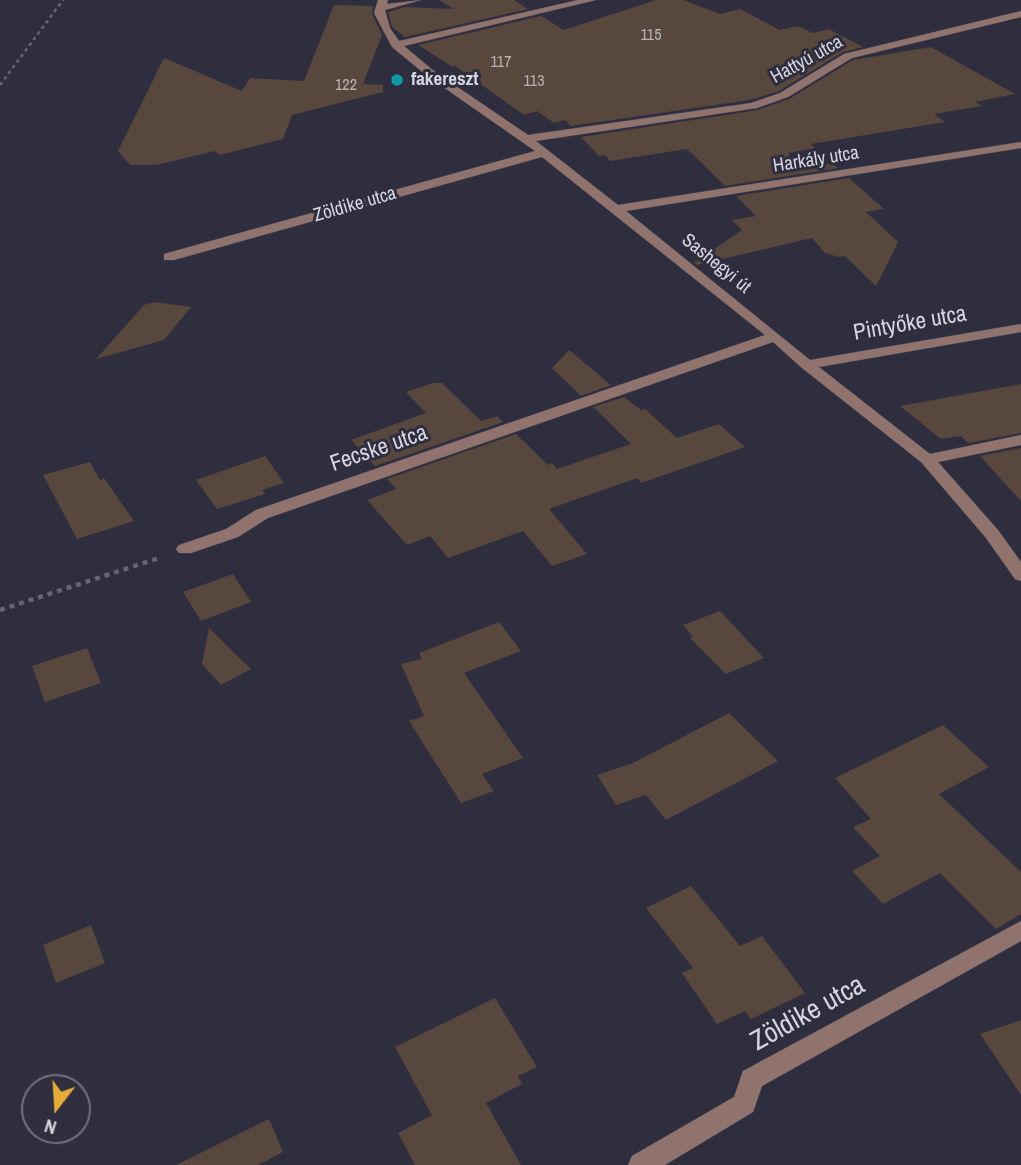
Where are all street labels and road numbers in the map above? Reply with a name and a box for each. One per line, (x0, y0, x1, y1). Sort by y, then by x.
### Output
street label: Hattyú utca (767, 31, 847, 89)
street label: Harkály utca (771, 142, 861, 178)
street label: Zöldike utca (311, 182, 399, 228)
street label: Sashegyi út (677, 229, 755, 299)
street label: Pintyőke utca (851, 300, 969, 348)
street label: Fecske utca (327, 420, 431, 478)
street label: Zöldike utca (745, 969, 871, 1059)

